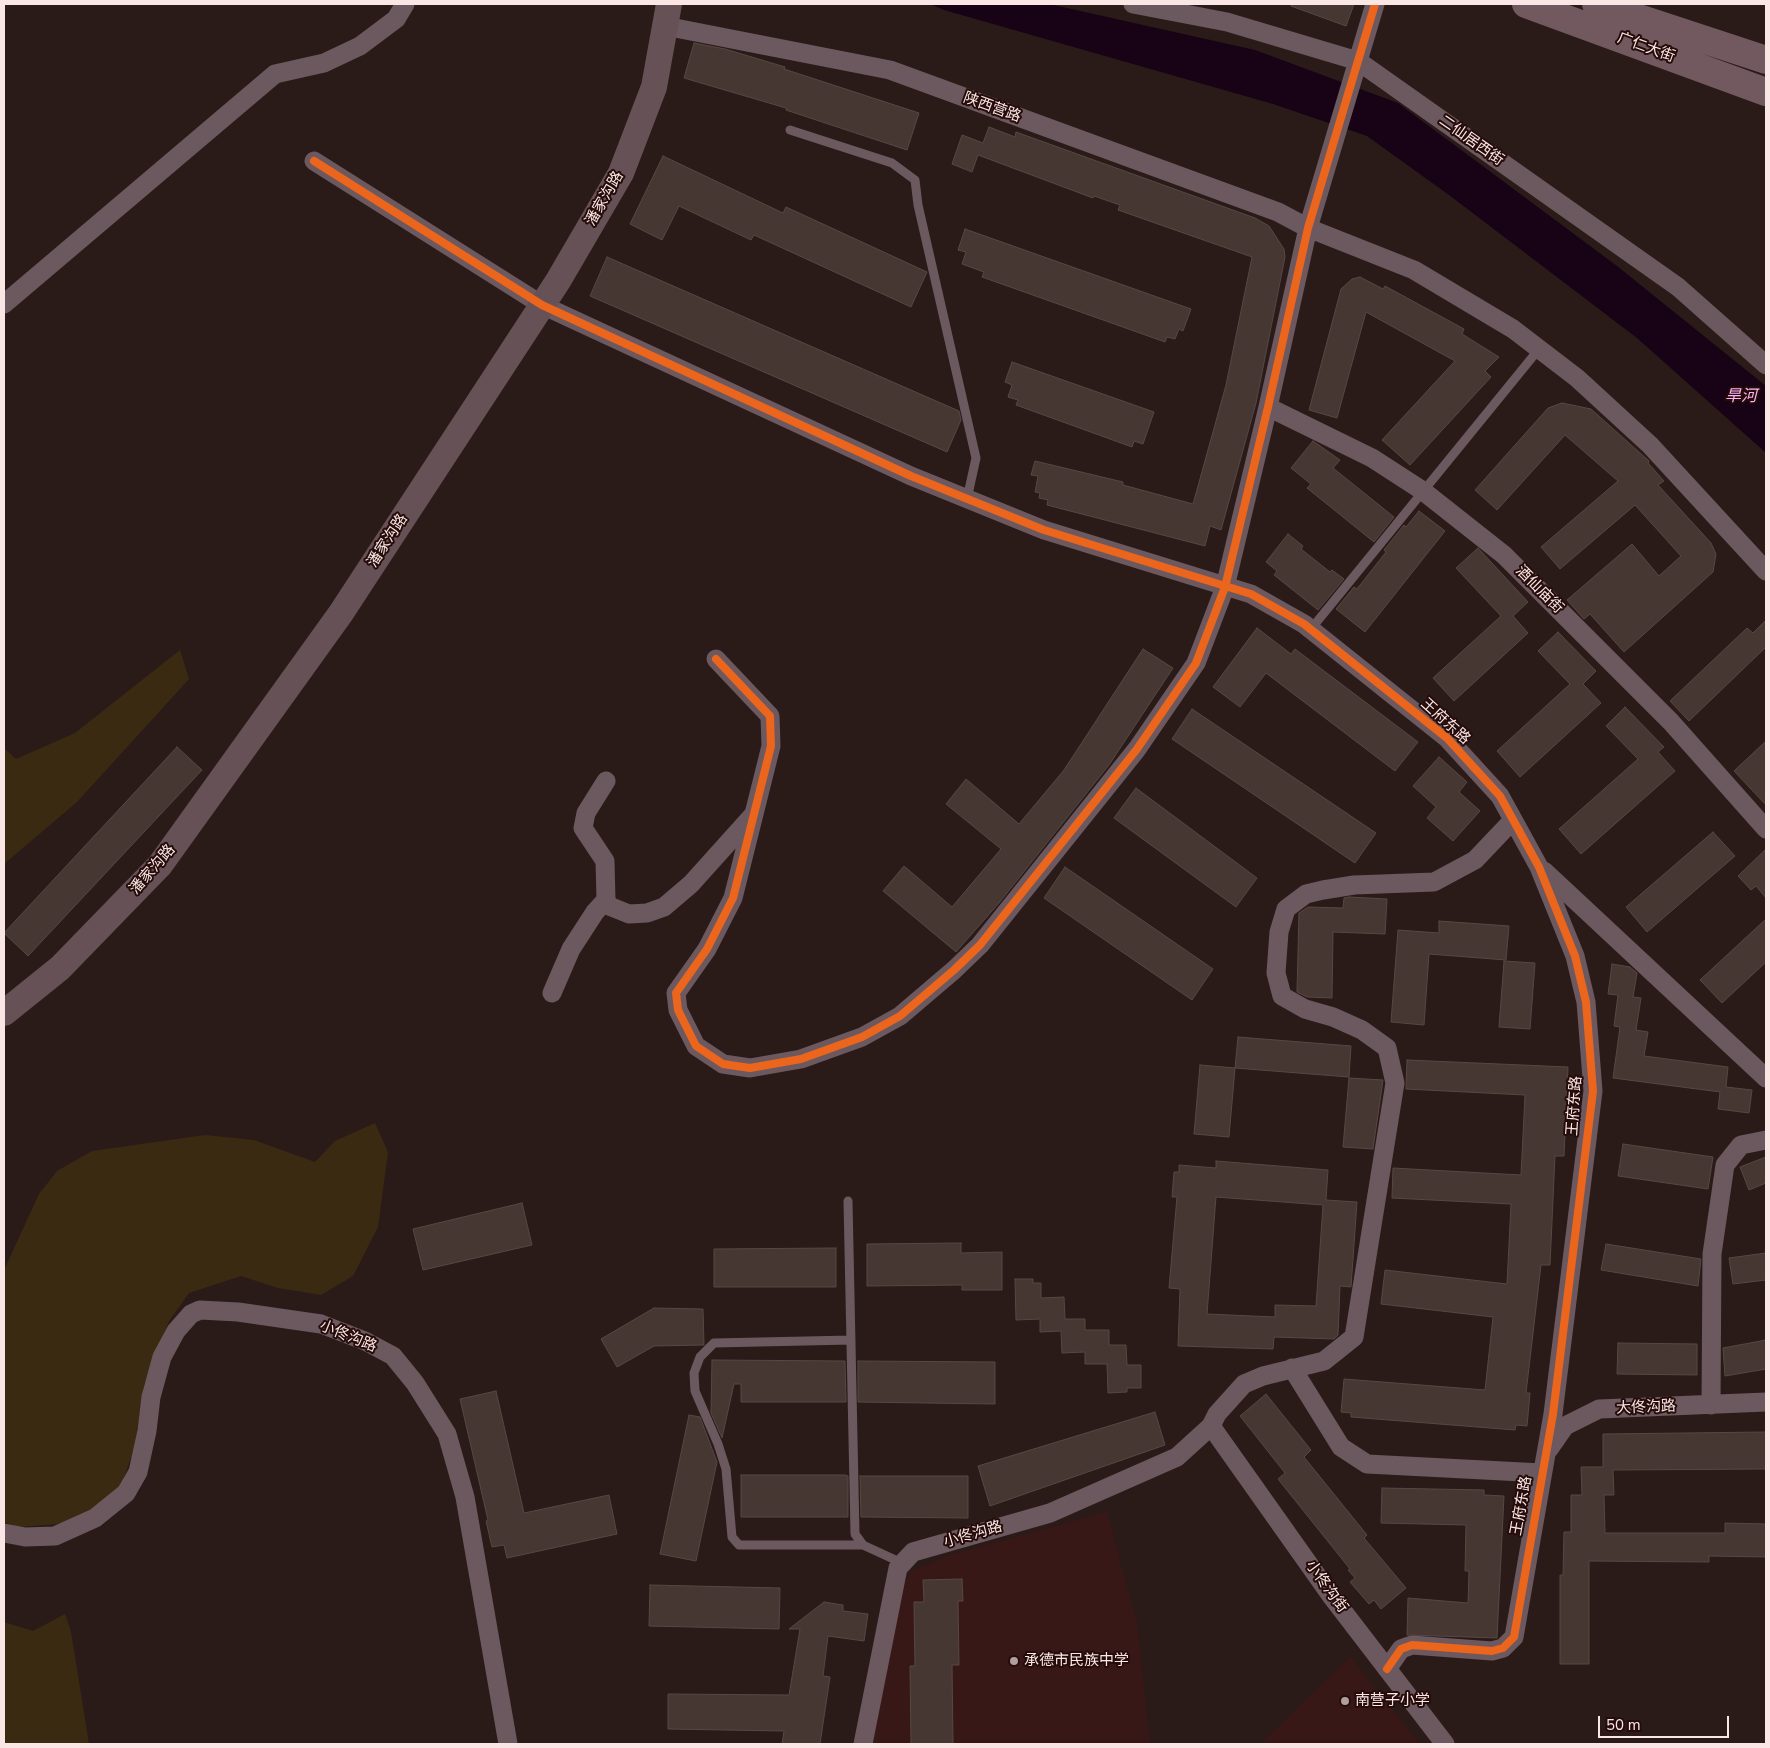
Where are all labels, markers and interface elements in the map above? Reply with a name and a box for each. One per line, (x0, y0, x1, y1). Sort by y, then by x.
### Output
street label: 广仁大街 (1615, 29, 1677, 67)
street label: 陕西营路 (961, 89, 1023, 127)
street label: 二仙居西街 (1435, 112, 1507, 170)
street label: 潘家沟路 (582, 169, 628, 229)
water label: 旱河 (1725, 387, 1757, 407)
street label: 潘家沟路 (364, 511, 412, 571)
street label: 酒仙庙街 (1511, 562, 1567, 618)
street label: 王府东路 (1417, 695, 1473, 749)
street label: 潘家沟路 (127, 841, 179, 899)
street label: 王府东路 (1564, 1075, 1586, 1137)
street label: 小佟沟路 (317, 1317, 379, 1357)
street label: 大佟沟路 (1616, 1398, 1676, 1418)
street label: 王府东路 (1508, 1475, 1536, 1537)
street label: 小佟沟路 (942, 1518, 1004, 1552)
street label: 小佟沟街 (1301, 1557, 1351, 1617)
place label: 承德市民族中学 (1024, 1652, 1129, 1670)
marker: 承德市民族中学 (1008, 1655, 1020, 1667)
place label: 南营子小学 (1355, 1692, 1430, 1710)
marker: 南营子小学 (1339, 1695, 1351, 1707)
scale bar (1600, 1706, 1731, 1738)
text: 50 m (1606, 1715, 1641, 1735)

